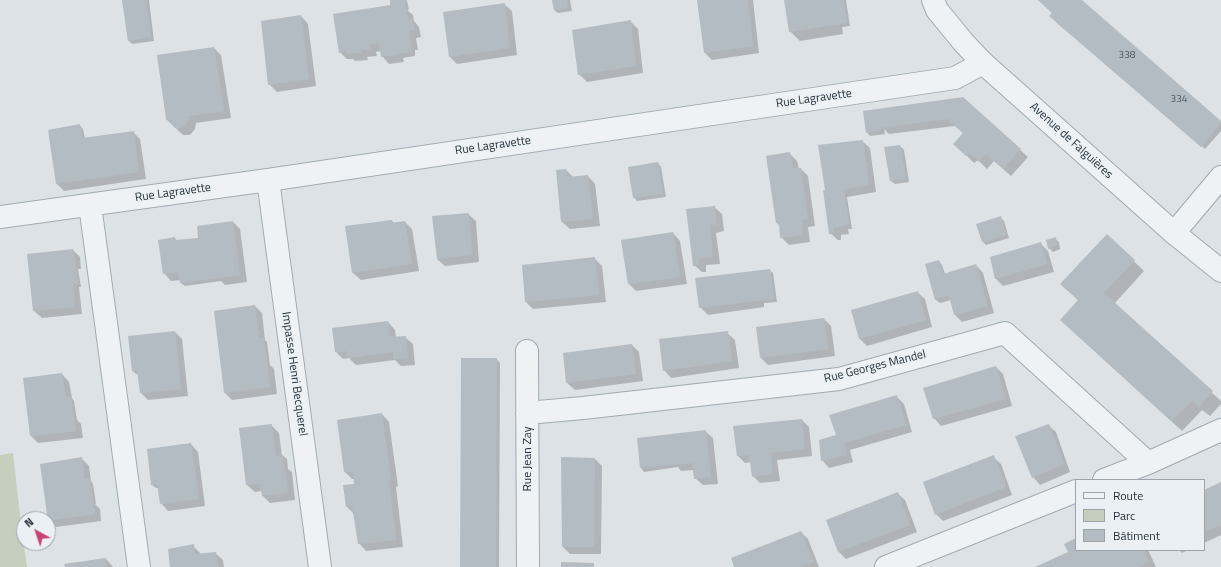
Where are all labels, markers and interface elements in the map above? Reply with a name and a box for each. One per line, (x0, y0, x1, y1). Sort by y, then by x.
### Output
house number: 338 (1119, 50, 1135, 62)
street label: Rue Lagravette (775, 87, 853, 111)
house number: 334 (1171, 94, 1187, 106)
street label: Avenue de Falguières (1026, 100, 1116, 182)
street label: Rue Lagravette (454, 134, 532, 158)
street label: Rue Lagravette (134, 181, 212, 205)
street label: Impasse Henri Becquerel (278, 311, 310, 437)
street label: Rue Georges Mandel (823, 347, 927, 387)
street label: Rue Jean Zay (521, 426, 535, 492)
legend (1075, 479, 1205, 551)
text: Route (1113, 486, 1143, 505)
text: Parc (1113, 506, 1135, 525)
north arrow (16, 511, 56, 551)
text: N (21, 514, 37, 531)
text: Bâtiment (1113, 526, 1160, 545)

